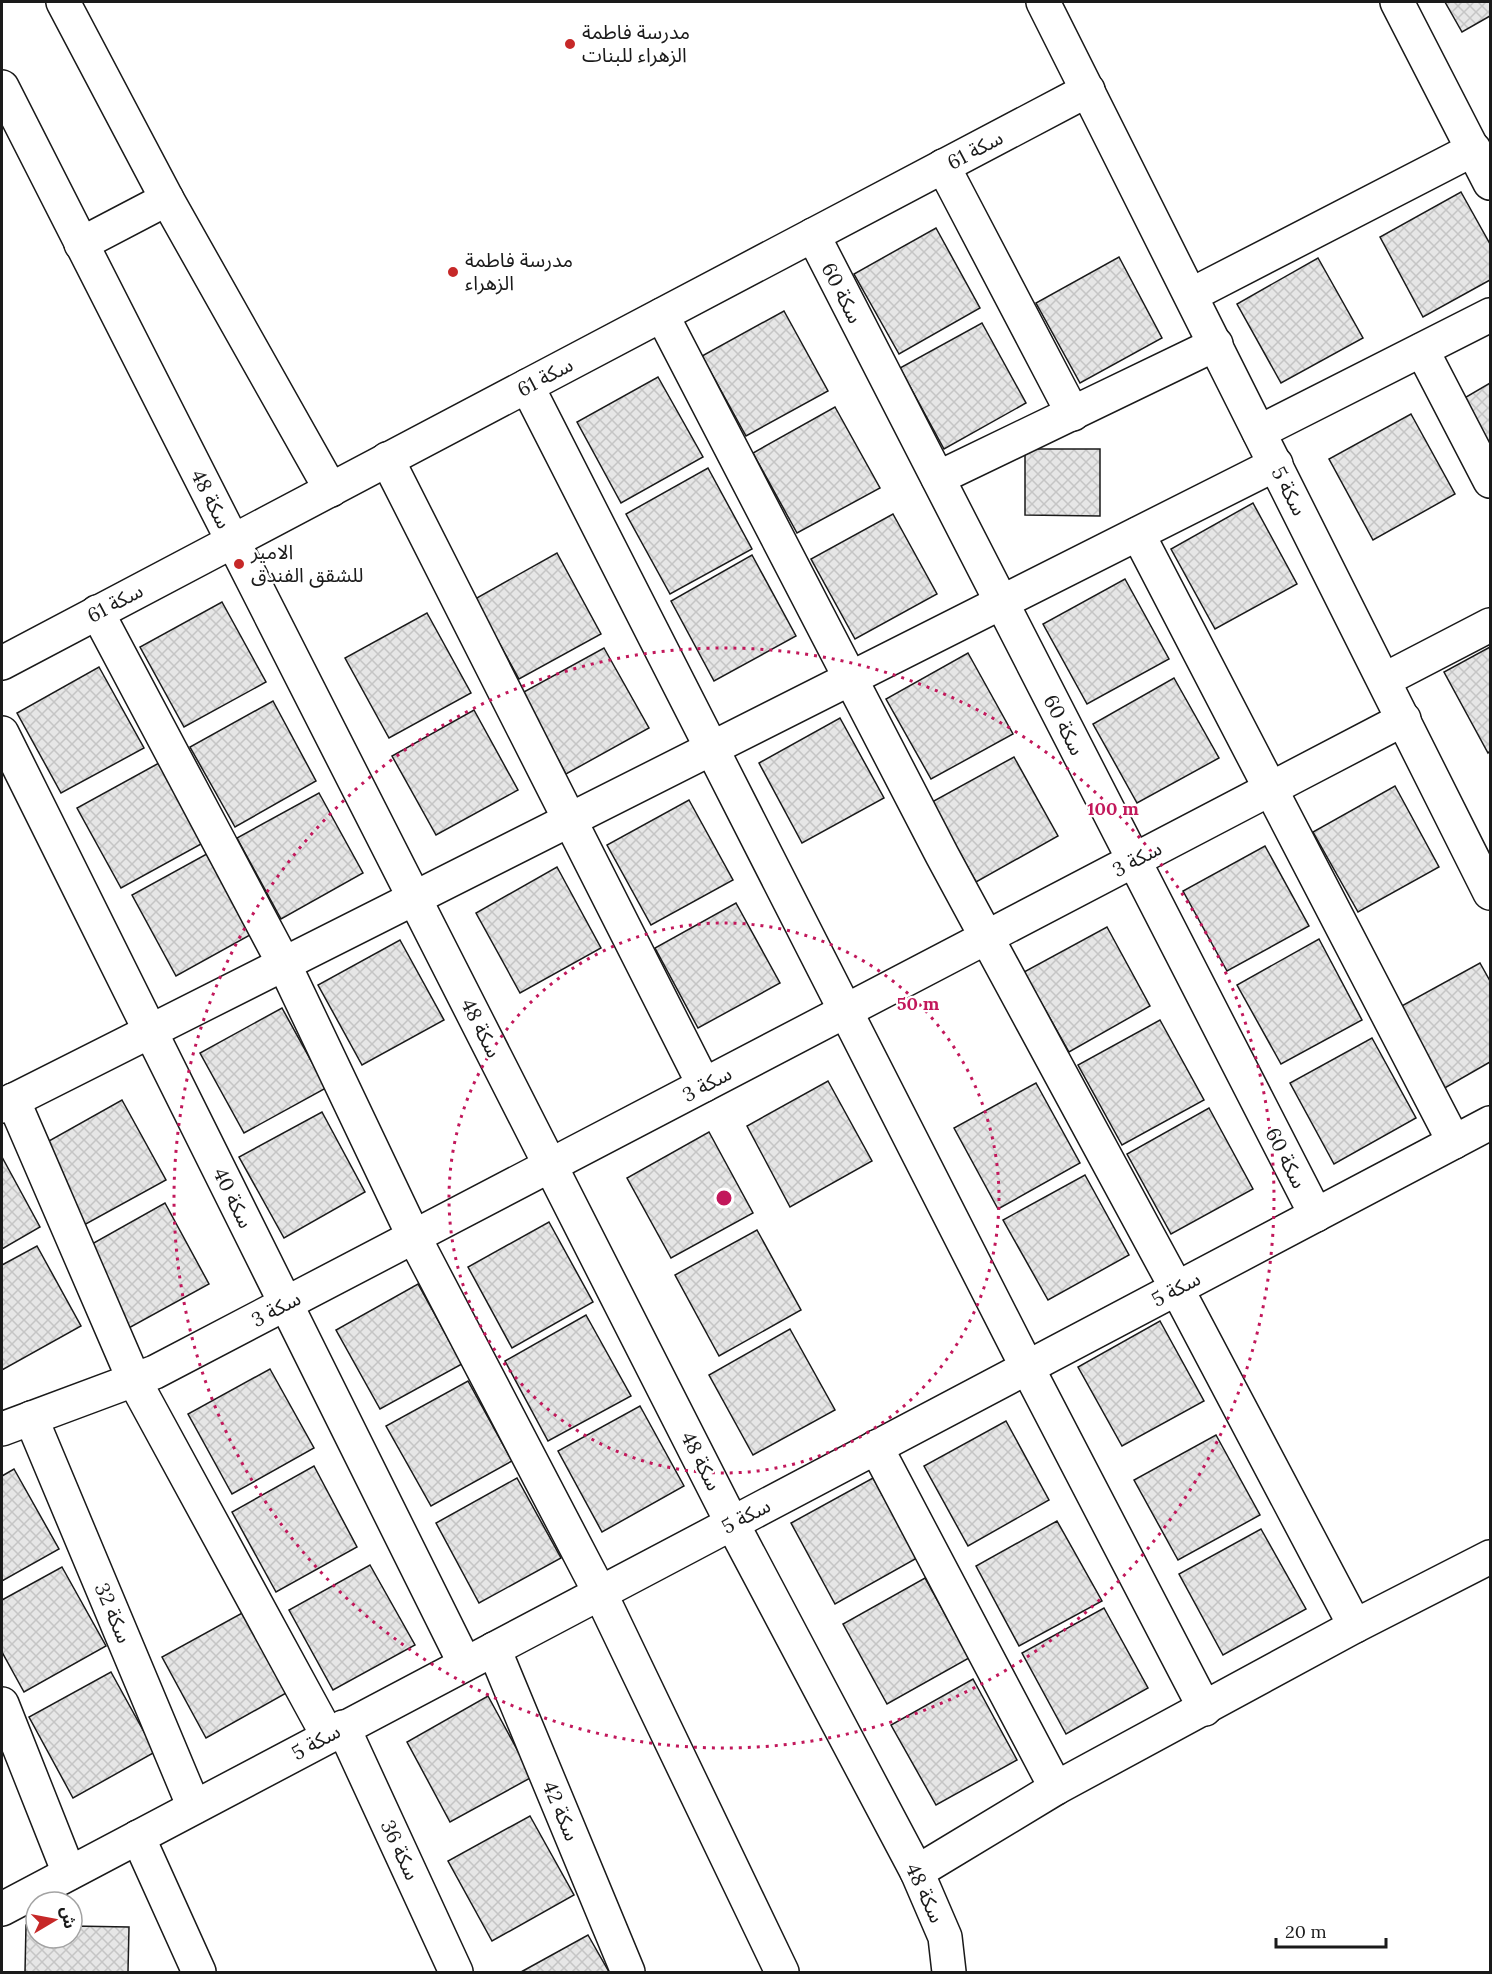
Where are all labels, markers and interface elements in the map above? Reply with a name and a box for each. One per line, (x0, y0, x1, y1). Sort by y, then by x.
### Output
place label: مدرسة فاطمة الزهراء للبنات (582, 19, 690, 67)
marker: مدرسة فاطمة الزهراء للبنات (563, 37, 577, 51)
street label: سكة 61 (943, 125, 1007, 175)
place label: مدرسة فاطمة الزهراء (465, 247, 573, 295)
street label: سكة 60 (817, 258, 868, 327)
marker: مدرسة فاطمة الزهراء (446, 265, 460, 279)
street label: سكة 61 (513, 352, 577, 402)
street label: سكة 5 (1267, 462, 1312, 519)
street label: سكة 48 (186, 465, 237, 532)
place label: الامير للشقق الفندق (250, 539, 363, 588)
marker: الامير للشقق الفندق (232, 557, 246, 571)
street label: سكة 61 (83, 578, 147, 628)
street label: سكة 60 (1039, 690, 1090, 759)
text: 100 m (1087, 797, 1139, 820)
street label: سكة 3 (1108, 835, 1166, 882)
text: 50 m (897, 992, 940, 1015)
street label: سكة 48 (456, 994, 507, 1061)
street label: سكة 3 (678, 1060, 736, 1107)
street label: سكة 60 (1261, 1123, 1312, 1192)
street label: سكة 40 (208, 1163, 259, 1232)
centre of rings (714, 1188, 734, 1208)
street label: سكة 5 (1147, 1265, 1204, 1312)
street label: سكة 3 (247, 1285, 305, 1332)
street label: سكة 48 (676, 1427, 727, 1494)
street label: سكة 5 (717, 1492, 774, 1539)
street label: سكة 32 (90, 1579, 137, 1647)
street label: سكة 5 (287, 1718, 344, 1765)
street label: سكة 42 (538, 1777, 585, 1844)
street label: سكة 36 (376, 1816, 425, 1884)
street label: سكة 48 (901, 1859, 950, 1927)
north arrow (24, 1890, 84, 1950)
text: ش (57, 1905, 81, 1930)
scale bar (1276, 1911, 1386, 1949)
text: 20 m (1285, 1920, 1327, 1943)

